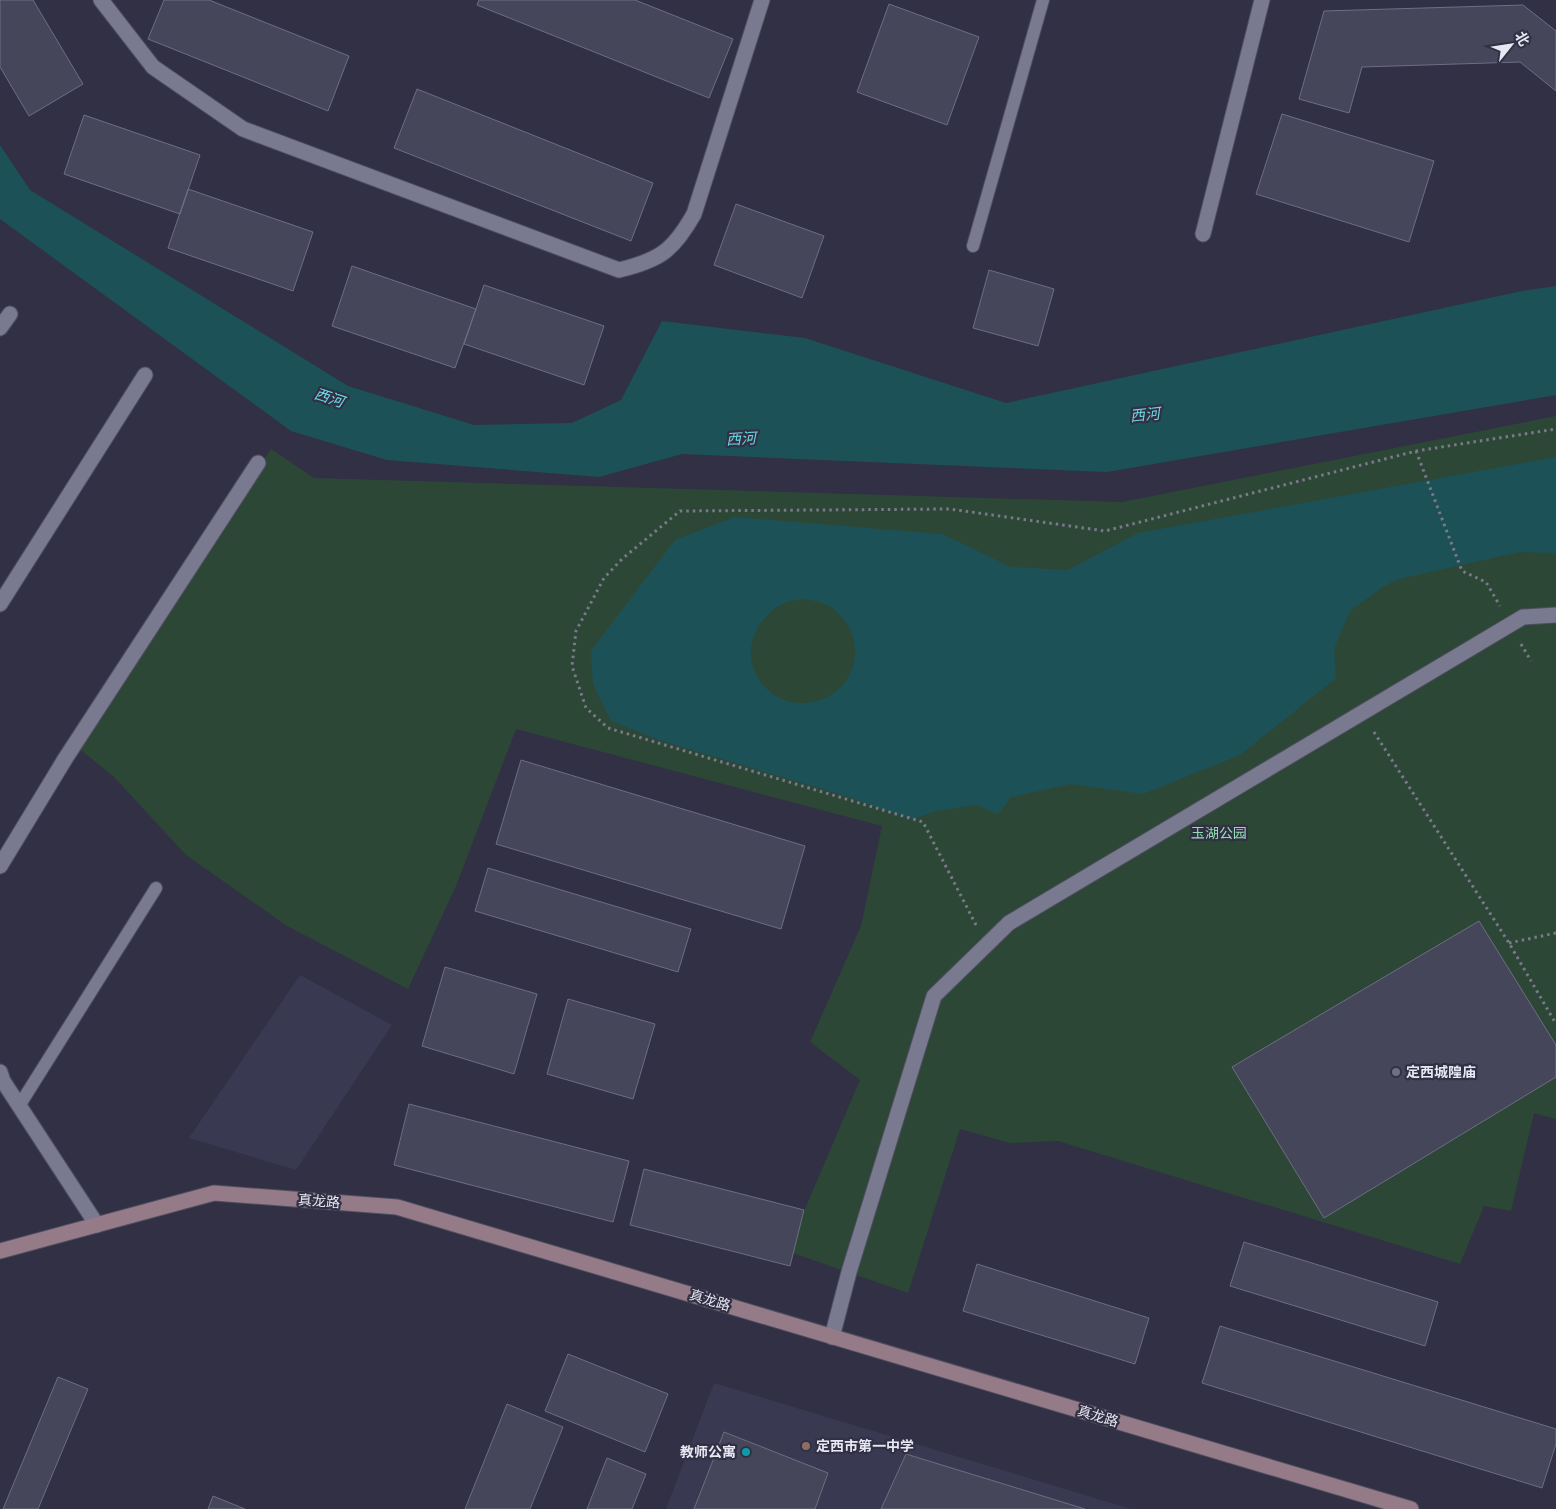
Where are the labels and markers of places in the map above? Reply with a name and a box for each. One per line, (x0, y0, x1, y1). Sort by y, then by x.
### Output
place label: 定西城隍庙 (1406, 1063, 1476, 1081)
marker: 定西城隍庙 (1390, 1066, 1402, 1078)
place label: 定西市第一中学 (816, 1437, 914, 1455)
marker: 定西市第一中学 (800, 1440, 812, 1452)
place label: 教师公寓 (680, 1443, 736, 1461)
marker: 教师公寓 (740, 1446, 752, 1458)

